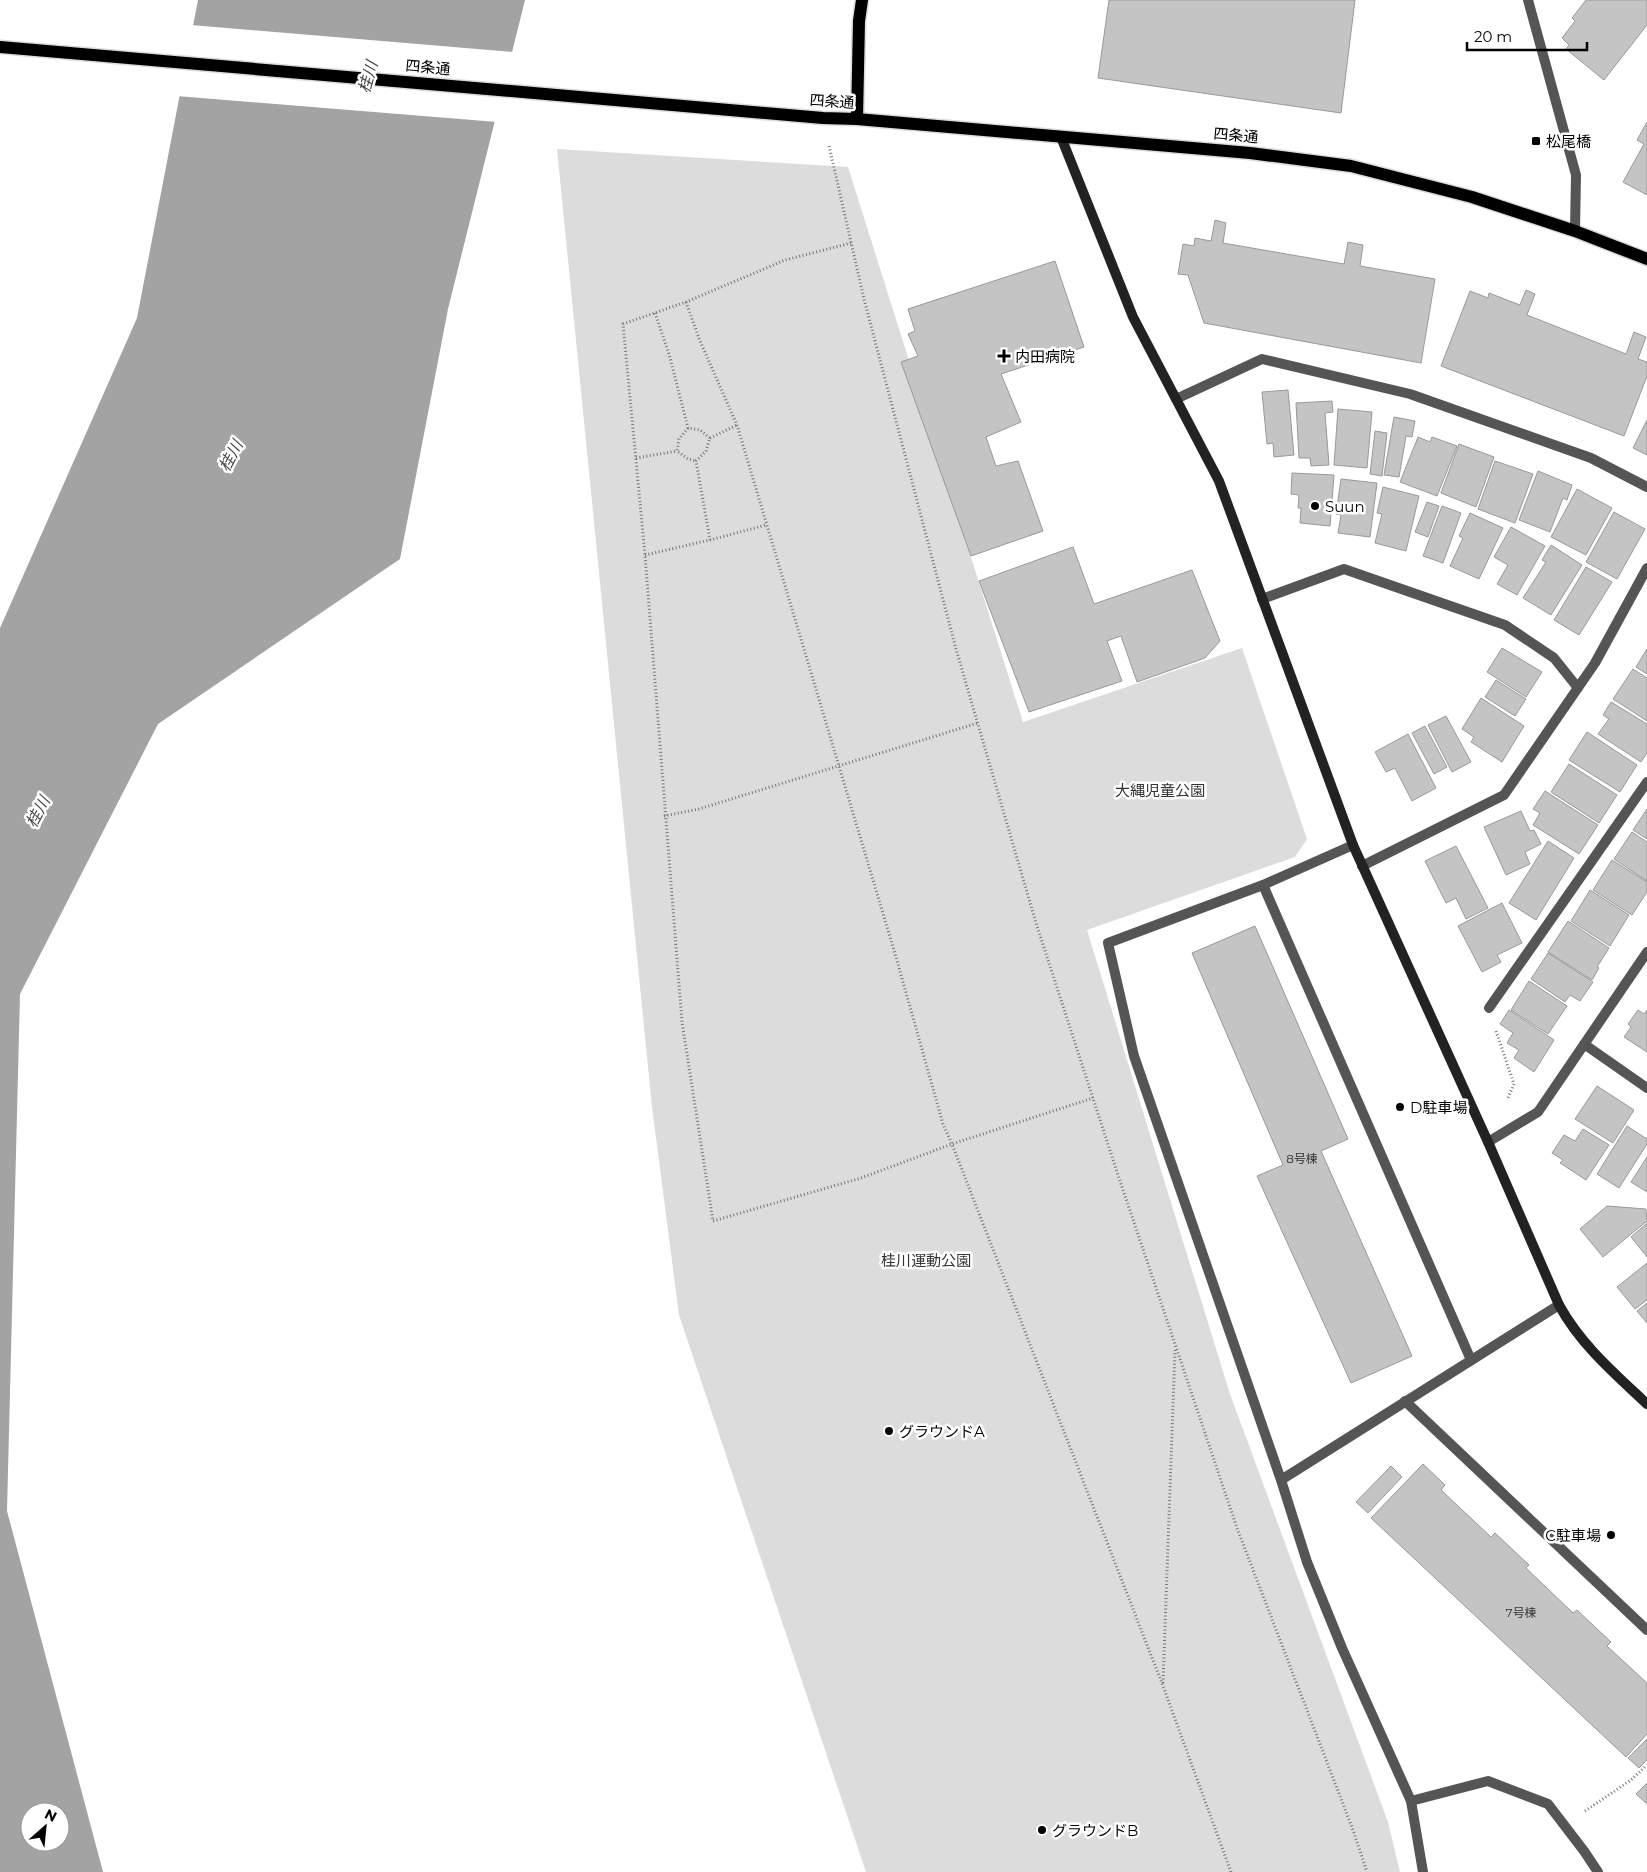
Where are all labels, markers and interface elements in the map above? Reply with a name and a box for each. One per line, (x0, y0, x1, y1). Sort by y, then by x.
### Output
scale bar (1467, 20, 1587, 52)
text: 20 m (1474, 27, 1512, 46)
street label: 四条通 (405, 56, 451, 78)
water label: 桂川 (354, 57, 382, 95)
street label: 四条通 (809, 90, 855, 112)
street label: 四条通 (1213, 124, 1259, 146)
place label: 松尾橋 (1546, 132, 1591, 151)
marker: 松尾橋 (1530, 135, 1542, 147)
place label: 内田病院 (1015, 347, 1075, 366)
marker: 内田病院 (997, 349, 1011, 363)
water label: 桂川 (215, 436, 248, 475)
place label: Suun (1325, 497, 1365, 516)
marker: Suun (1309, 500, 1321, 512)
park label: 大縄児童公園 (1115, 781, 1205, 800)
water label: 桂川 (22, 792, 55, 831)
place label: D駐車場 (1410, 1098, 1467, 1117)
marker: D駐車場 (1394, 1101, 1406, 1113)
house number: 8号棟 (1286, 1151, 1318, 1166)
park label: 桂川運動公園 (881, 1251, 971, 1270)
place label: グラウンドA (899, 1422, 985, 1441)
marker: グラウンドA (883, 1425, 895, 1437)
place label: C駐車場 (1545, 1526, 1601, 1545)
marker: C駐車場 (1605, 1529, 1617, 1541)
house number: 7号棟 (1505, 1605, 1537, 1620)
north arrow (20, 1802, 70, 1852)
text: N (42, 1805, 60, 1826)
place label: グラウンドB (1052, 1821, 1138, 1840)
marker: グラウンドB (1036, 1824, 1048, 1836)

